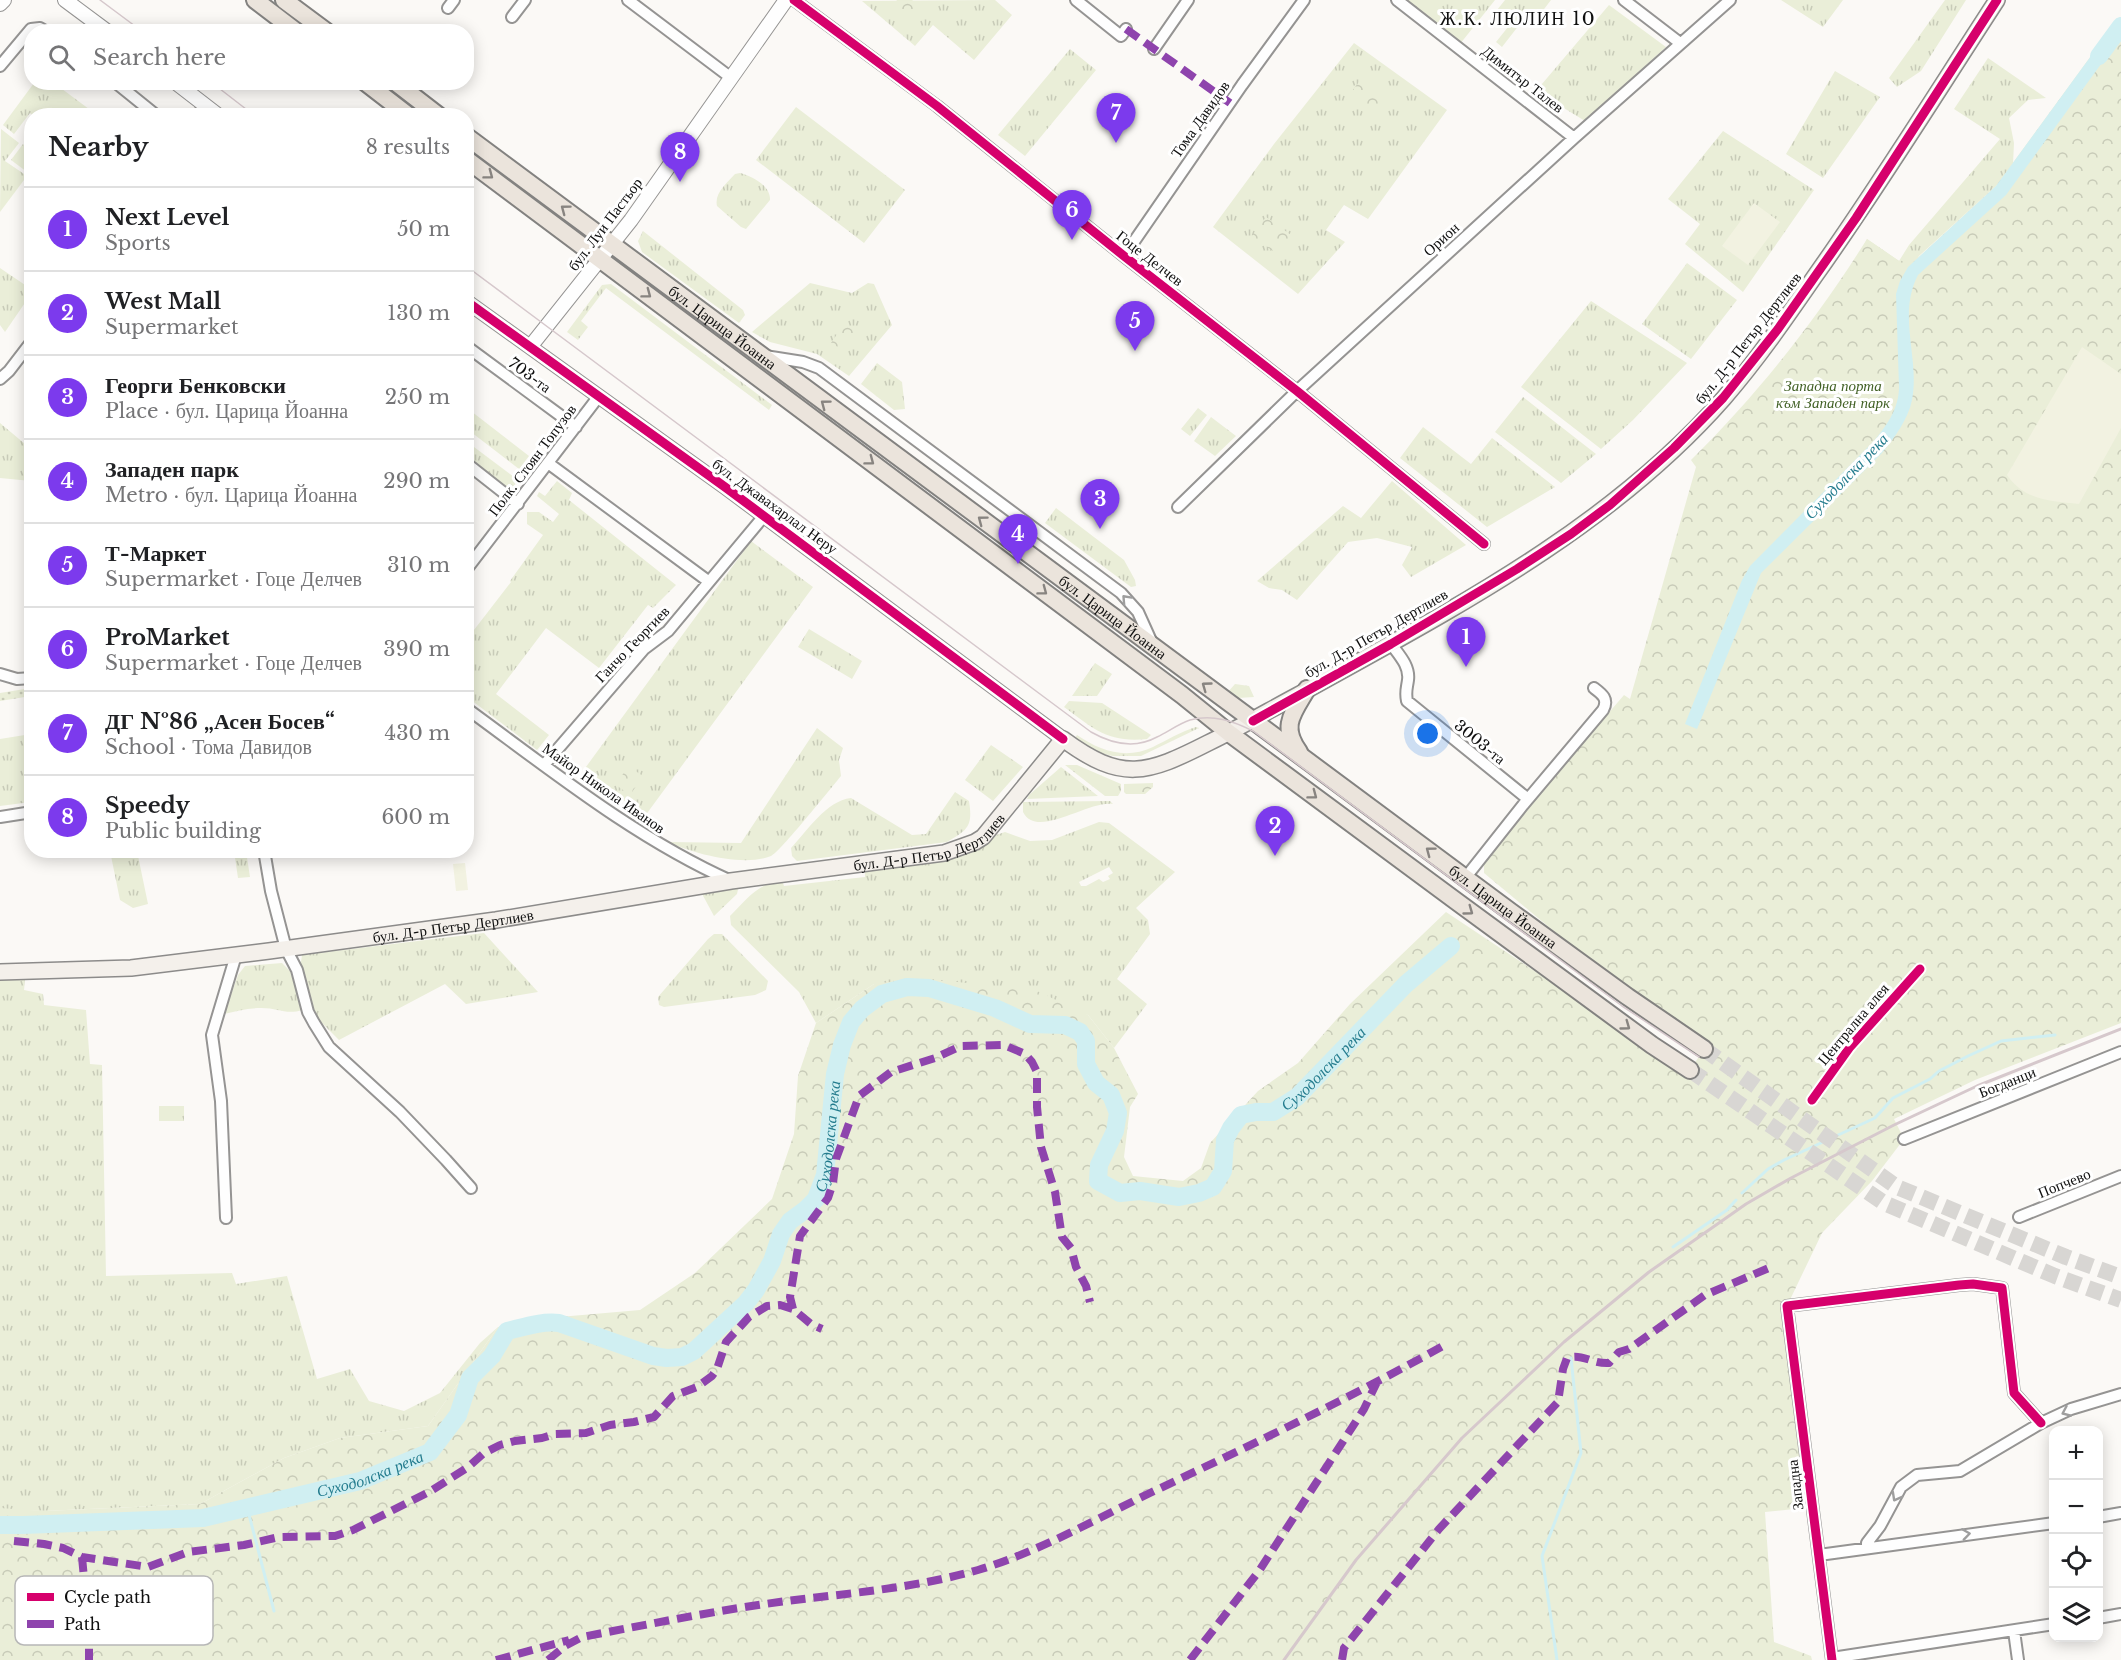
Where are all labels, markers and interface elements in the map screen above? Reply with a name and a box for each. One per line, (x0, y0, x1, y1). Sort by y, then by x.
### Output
district label: Ж.К. ЛЮЛИН 10 (1440, 8, 1596, 30)
search box (24, 24, 474, 90)
icon: search (45, 41, 78, 74)
street label: Димитър Талев (1478, 41, 1568, 117)
text: Search here (93, 44, 226, 71)
street label: Тома Давидов (1166, 77, 1234, 161)
pin: 7 (1096, 94, 1136, 143)
text: Nearby (48, 131, 149, 163)
pin: 8 (660, 132, 700, 182)
text: 8 results (366, 135, 450, 159)
one-way arrow (482, 168, 493, 179)
street label: бул. Луи Пастьор (564, 174, 646, 274)
pin: 6 (1052, 190, 1092, 240)
text: Next Level (105, 204, 229, 231)
one-way arrow (560, 206, 571, 217)
text: 1 (63, 217, 72, 241)
text: 50 m (397, 217, 450, 241)
street label: Орион (1419, 218, 1463, 260)
street label: Гоце Делчев (1113, 226, 1187, 290)
text: Sports (105, 231, 171, 255)
street label: бул. Д-р Петър Дертлиев (1691, 268, 1805, 408)
street label: бул. Царица Йоанна (665, 281, 781, 373)
one-way arrow (640, 286, 651, 297)
text: West Mall (105, 288, 221, 315)
text: 2 (61, 301, 74, 325)
text: 130 m (387, 301, 450, 325)
pin: 5 (1116, 302, 1154, 351)
text: Supermarket (105, 315, 239, 339)
street label: 703-та (505, 353, 555, 397)
text: Георги Бенковски (105, 372, 286, 399)
park label: Западна порта към Западен парк (1776, 376, 1891, 412)
text: 3 (61, 385, 74, 409)
text: 250 m (385, 385, 450, 409)
text: Place · бул. Царица Йоанна (105, 399, 348, 423)
street label: Полк. Стоян Топузов (484, 400, 580, 520)
one-way arrow (821, 400, 832, 411)
water label: Суходолска река (1800, 429, 1892, 523)
street label: бул. Джавахарлал Неру (709, 454, 842, 558)
one-way arrow (864, 454, 875, 465)
text: Западен парк (105, 456, 239, 483)
text: 4 (61, 469, 74, 493)
text: 290 m (383, 469, 450, 493)
pin: 3 (1080, 480, 1120, 529)
text: Metro · бул. Царица Йоанна (105, 483, 357, 507)
pin: 4 (998, 514, 1038, 564)
one-way arrow (977, 516, 988, 527)
text: Т-Маркет (105, 540, 206, 567)
text: 5 (62, 553, 73, 577)
text: 310 m (387, 553, 450, 577)
text: Supermarket · Гоце Делчев (105, 567, 362, 591)
street label: бул. Царица Йоанна (1055, 570, 1171, 663)
one-way arrow (1037, 583, 1048, 594)
street label: бул. Д-р Петър Дертлиев (1301, 584, 1451, 682)
one-way arrow (1122, 595, 1133, 606)
street label: Ганчо Георгиев (591, 602, 673, 686)
pin: 1 (1446, 618, 1486, 667)
text: ProMarket (105, 624, 230, 651)
text: 6 (61, 637, 74, 661)
text: 390 m (383, 637, 450, 661)
text: Supermarket · Гоце Делчев (105, 651, 362, 675)
one-way arrow (1201, 683, 1212, 694)
text: ДГ №86 „Асен Босев“ (105, 708, 335, 735)
street label: 3003-та (1451, 716, 1510, 769)
your location (1413, 719, 1442, 748)
text: 7 (62, 721, 73, 745)
text: 430 m (385, 721, 450, 745)
text: School · Тома Давидов (105, 735, 312, 759)
street label: Майор Никола Иванов (539, 739, 669, 837)
one-way arrow (1306, 788, 1317, 799)
text: Speedy (105, 792, 190, 819)
text: 8 (61, 805, 74, 829)
text: 600 m (381, 805, 450, 829)
pin: 2 (1256, 806, 1294, 856)
street label: бул. Д-р Петър Дертлиев (852, 809, 1008, 874)
text: Public building (105, 819, 261, 843)
one-way arrow (1425, 847, 1436, 858)
street label: бул. Царица Йоанна (1446, 860, 1561, 952)
street label: бул. Д-р Петър Дертлиев (372, 904, 535, 946)
one-way arrow (1463, 904, 1474, 915)
street label: Централна алея (1813, 979, 1893, 1069)
one-way arrow (1620, 1019, 1631, 1030)
water label: Суходолска река (1277, 1022, 1370, 1115)
street label: Богданци (1976, 1062, 2038, 1102)
water label: Суходолска река (810, 1080, 844, 1195)
street label: Попчево (2035, 1164, 2093, 1202)
one-way arrow (2061, 1405, 2072, 1417)
map controls (2049, 1426, 2103, 1642)
button: + (2049, 1426, 2103, 1480)
water label: Суходолска река (315, 1446, 426, 1501)
street label: Западна (1782, 1458, 1808, 1511)
button: − (2049, 1480, 2103, 1534)
one-way arrow (1892, 1490, 1903, 1501)
one-way arrow (1962, 1529, 1971, 1541)
button: locate (2049, 1534, 2103, 1588)
legend (15, 1576, 213, 1645)
text: Cycle path (64, 1587, 151, 1607)
button: layers (2049, 1588, 2103, 1642)
text: Path (64, 1614, 101, 1634)

